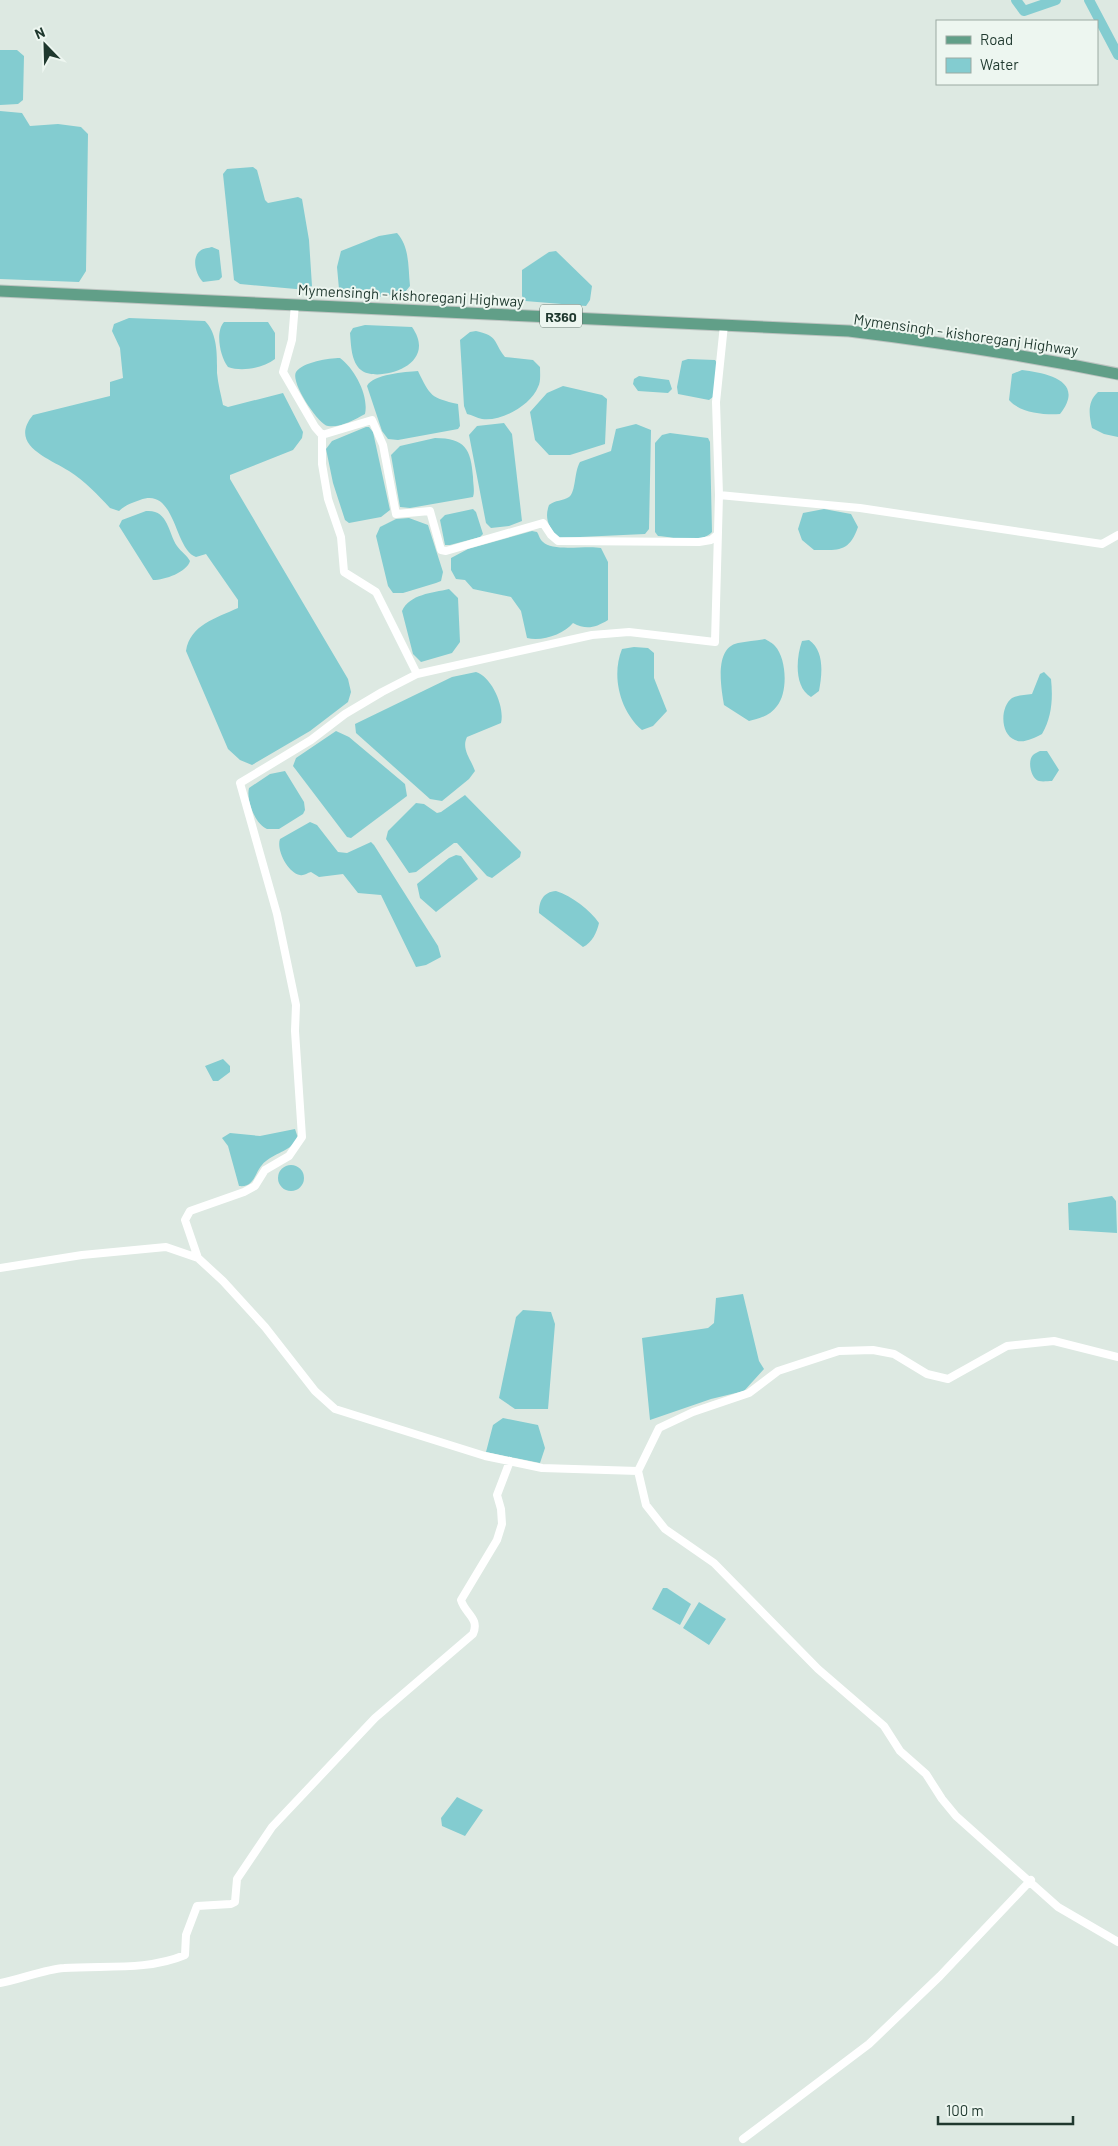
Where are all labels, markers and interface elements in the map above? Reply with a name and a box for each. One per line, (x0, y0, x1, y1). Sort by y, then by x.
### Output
north arrow (20, 20, 70, 70)
legend (936, 20, 1098, 85)
text: N (32, 23, 47, 42)
text: Road (980, 30, 1013, 48)
text: Water (980, 55, 1019, 73)
street label: Mymensingh - kishoreganj Highway (297, 280, 525, 310)
road number: R360 (540, 304, 582, 328)
street label: Mymensingh - kishoreganj Highway (853, 309, 1079, 359)
scale bar (938, 2094, 1073, 2126)
text: 100 m (946, 2101, 984, 2119)

